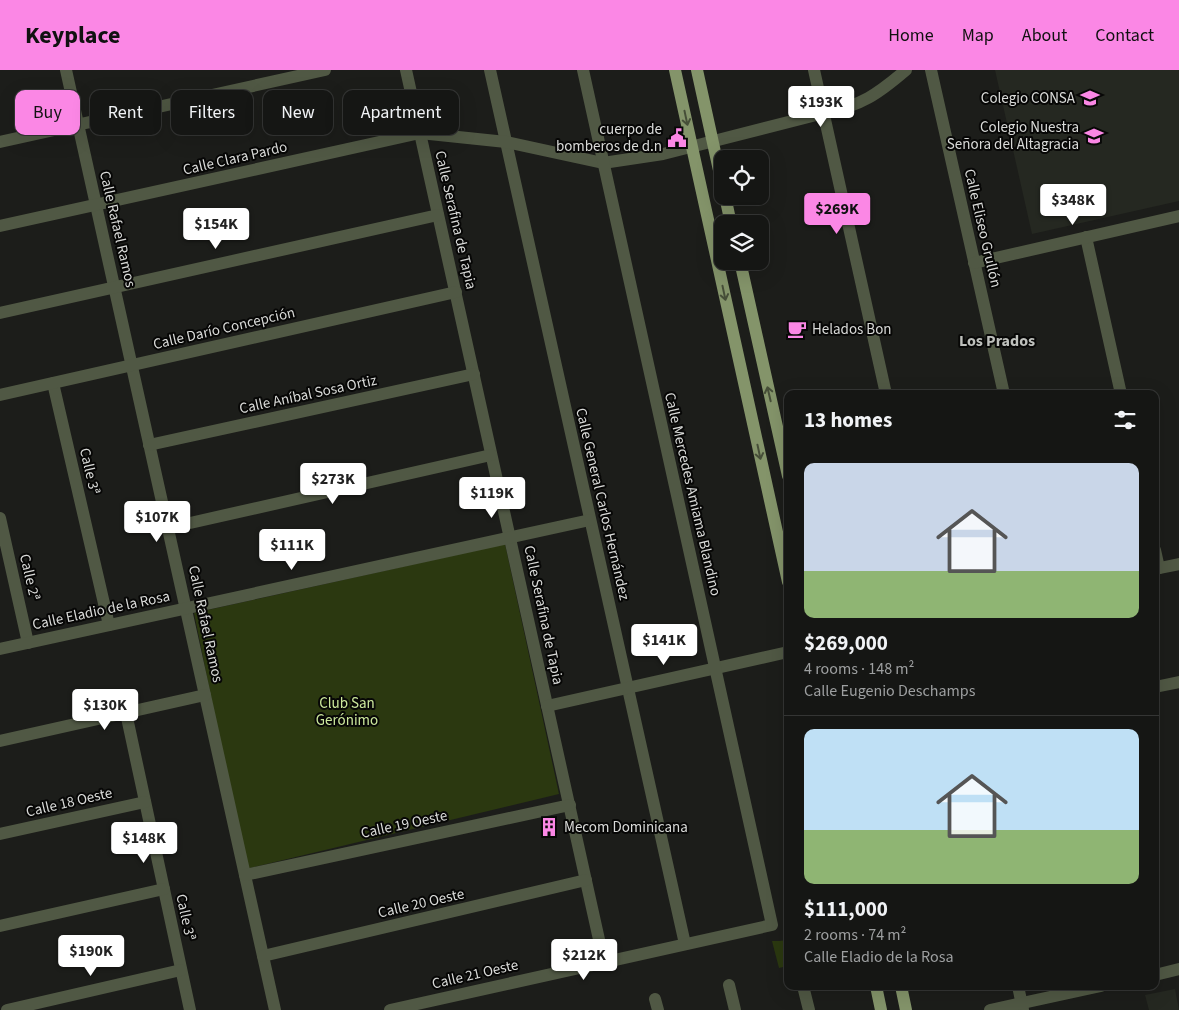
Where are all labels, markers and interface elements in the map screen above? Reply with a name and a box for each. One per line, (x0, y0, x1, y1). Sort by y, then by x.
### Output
text: Keyplace (25, 18, 120, 53)
text: Home (888, 23, 934, 48)
text: Map (962, 23, 994, 48)
text: About (1022, 23, 1067, 48)
text: Contact (1095, 23, 1154, 48)
pin: $193K (786, 85, 856, 128)
school or university icon: Colegio CONSA (1079, 87, 1101, 109)
place label: Colegio CONSA (981, 88, 1076, 109)
chip: Buy (15, 90, 80, 135)
chip: Rent (90, 90, 161, 135)
chip: Filters (171, 90, 253, 135)
chip: New (263, 90, 333, 135)
chip: Apartment (343, 90, 459, 135)
text: $193K (799, 91, 843, 113)
one-way arrow (681, 109, 691, 125)
place label: Colegio Nuestra Señora del Altagracia (947, 117, 1079, 155)
place label: cuerpo de bomberos de d.n (556, 119, 662, 157)
school or university icon: Colegio Nuestra Señora del Altagracia (1083, 125, 1105, 147)
public building icon: cuerpo de bomberos de d.n (666, 127, 688, 149)
street label: Calle Clara Pardo (181, 136, 289, 181)
street label: Calle Serafina de Tapia (429, 149, 482, 292)
map controls (714, 150, 769, 270)
button: locate (714, 150, 769, 205)
street label: Calle Eliseo Grullón (959, 167, 1006, 289)
street label: Calle Rafael Ramos (94, 169, 141, 289)
pin: $348K (1038, 184, 1108, 226)
text: $348K (1051, 189, 1095, 211)
pin: $269K (802, 192, 872, 235)
text: $269K (815, 198, 859, 220)
pin: $154K (181, 208, 251, 250)
text: $154K (194, 213, 238, 235)
button: layers (714, 215, 769, 270)
one-way arrow (720, 285, 729, 301)
street label: Calle Darío Concepción (151, 302, 297, 355)
cafe icon: Helados Bon (786, 318, 808, 340)
place label: Helados Bon (812, 319, 891, 340)
district label: Los Prados (959, 330, 1035, 352)
street label: Calle Aníbal Sosa Ortiz (237, 370, 379, 419)
one-way arrow (764, 387, 773, 403)
street label: Calle Mercedes Amiama Blandino (659, 390, 726, 598)
text: 13 homes (804, 405, 892, 435)
street label: Calle General Carlos Hernández (570, 406, 635, 602)
icon: filters (1111, 406, 1139, 434)
one-way arrow (755, 444, 764, 460)
street label: Calle 3ª (74, 446, 105, 496)
pin: $273K (298, 462, 368, 505)
text: $273K (311, 468, 355, 490)
pin: $119K (457, 476, 527, 519)
text: $119K (470, 482, 514, 504)
icon: home (927, 496, 1017, 586)
pin: $107K (122, 500, 192, 543)
text: $107K (135, 506, 179, 528)
pin: $111K (257, 528, 327, 571)
text: $111K (270, 534, 314, 556)
street label: Calle Serafina de Tapia (519, 544, 569, 687)
street label: Calle 2ª (14, 552, 45, 602)
street label: Calle Rafael Ramos (183, 564, 228, 685)
street label: Calle Eladio de la Rosa (30, 586, 172, 635)
pin: $141K (629, 624, 699, 666)
text: $269,000 (804, 628, 888, 658)
text: $141K (642, 629, 686, 651)
text: 4 rooms · 148 m² (804, 658, 914, 680)
text: Calle Eugenio Deschamps (804, 680, 975, 702)
pin: $130K (70, 688, 140, 731)
park label: Club San Gerónimo (316, 693, 378, 731)
text: $130K (83, 694, 127, 716)
icon: home (927, 761, 1017, 851)
street label: Calle 18 Oeste (24, 782, 114, 823)
street label: Calle 19 Oeste (359, 805, 449, 844)
building icon: Mecom Dominicana (538, 816, 560, 838)
place label: Mecom Dominicana (564, 817, 688, 838)
pin: $148K (109, 822, 179, 864)
text: $148K (122, 827, 166, 849)
street label: Calle 20 Oeste (376, 883, 466, 924)
street label: Calle 3ª (170, 892, 201, 942)
text: $111,000 (804, 894, 888, 924)
text: 2 rooms · 74 m² (804, 924, 906, 946)
pin: $190K (56, 934, 126, 977)
pin: $212K (549, 938, 619, 981)
text: $190K (69, 940, 113, 962)
text: $212K (562, 944, 606, 966)
text: Calle Eladio de la Rosa (804, 946, 953, 968)
street label: Calle 21 Oeste (430, 954, 520, 995)

